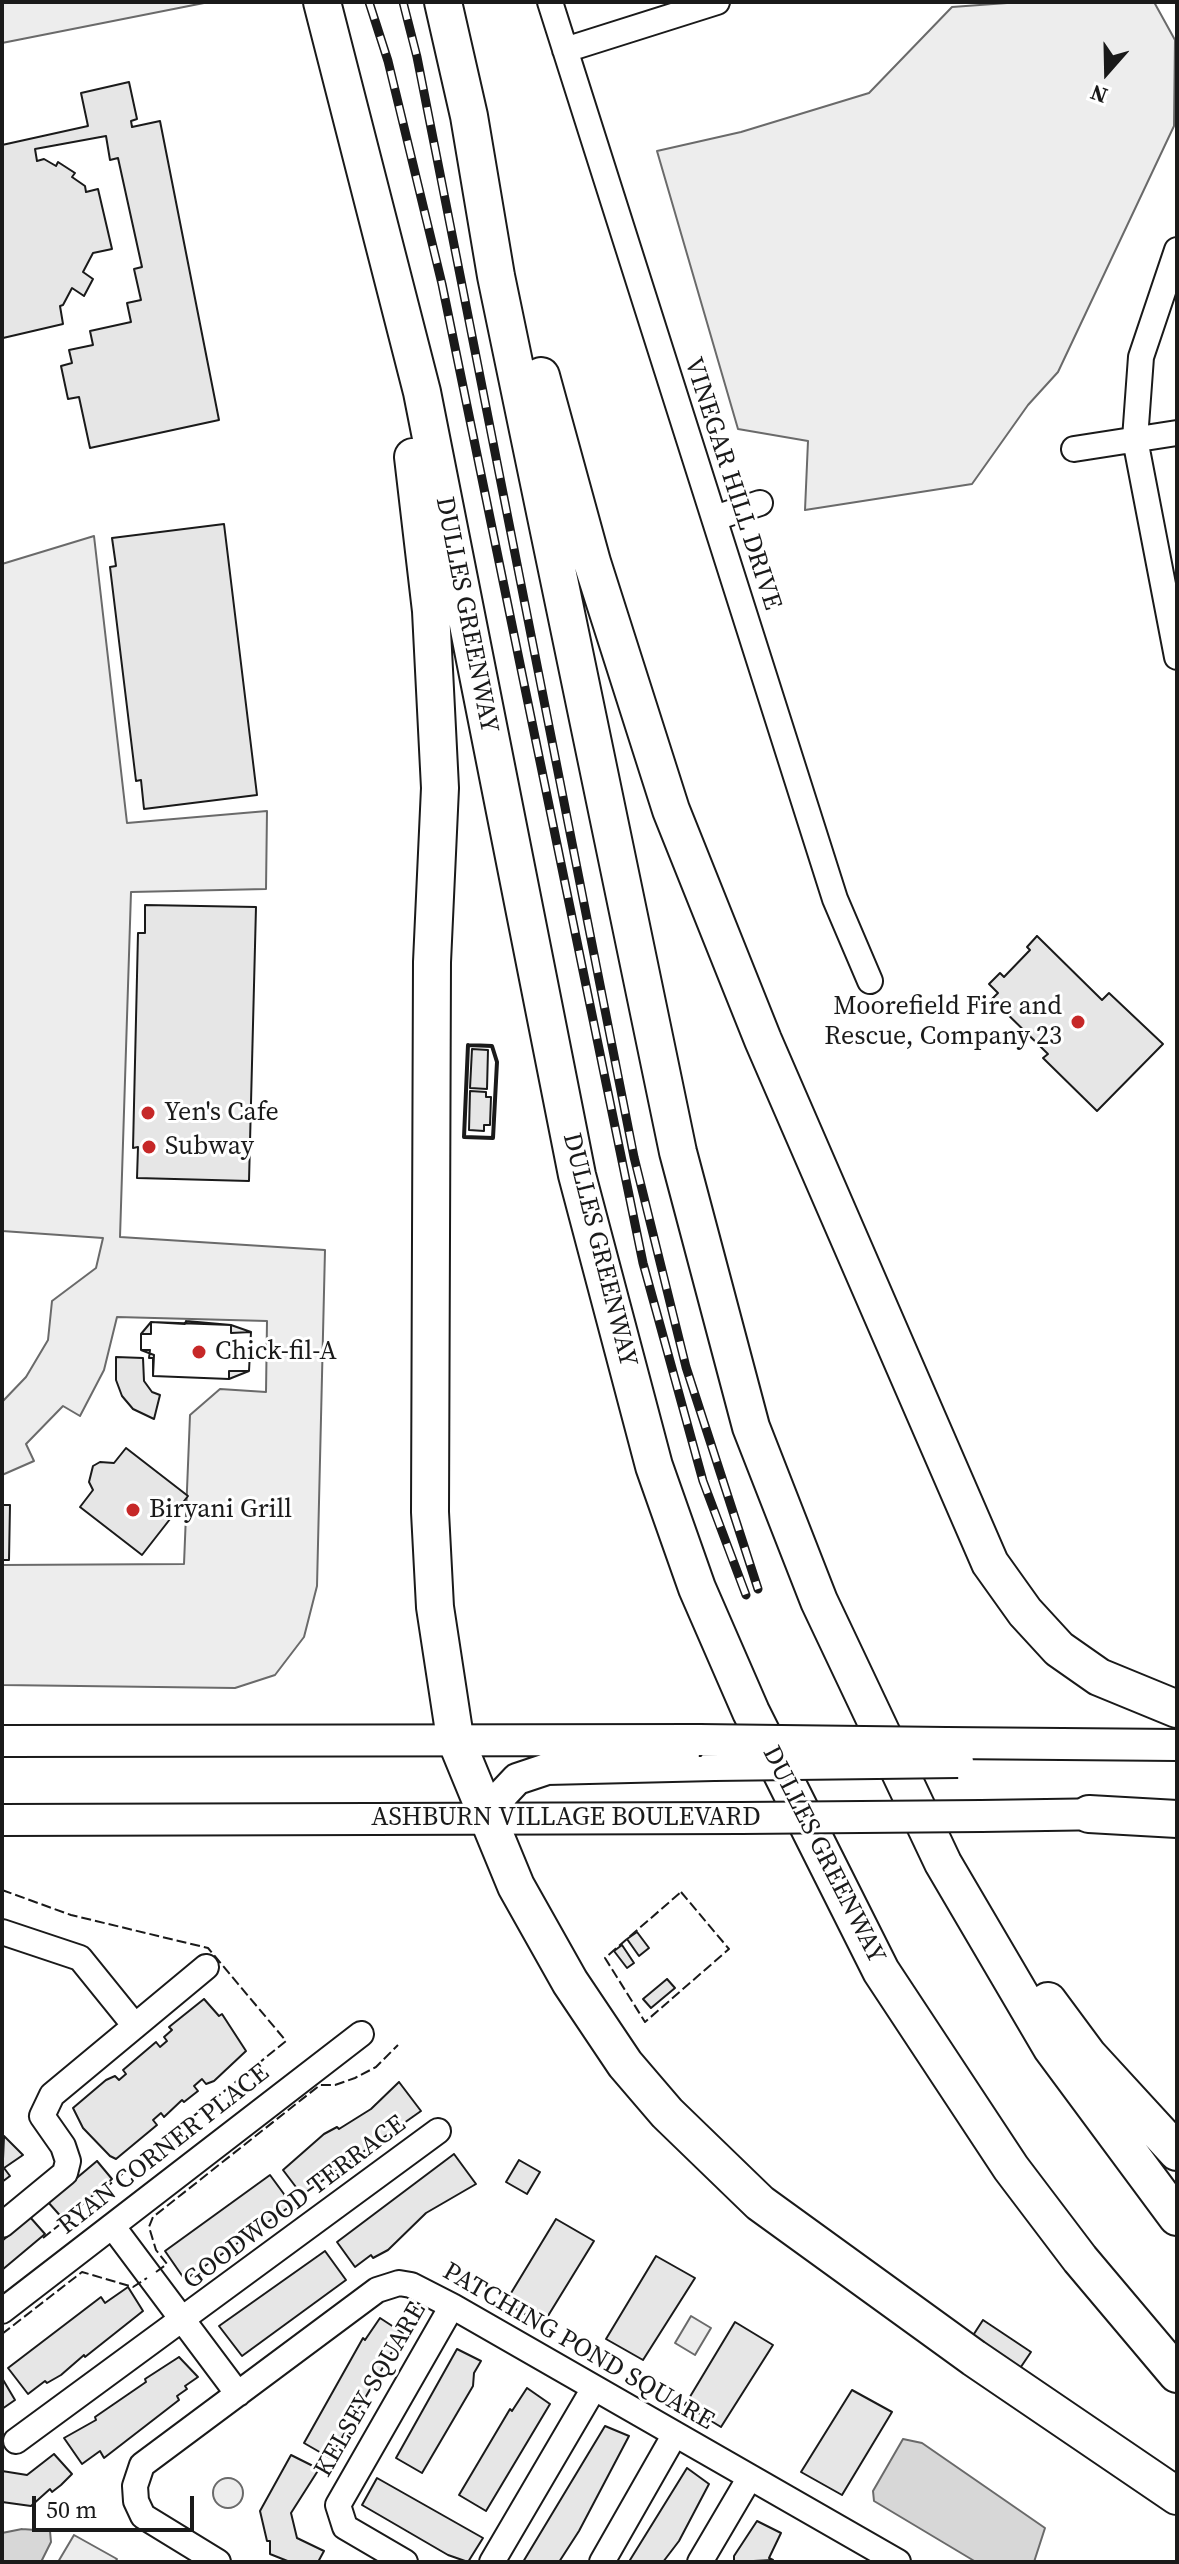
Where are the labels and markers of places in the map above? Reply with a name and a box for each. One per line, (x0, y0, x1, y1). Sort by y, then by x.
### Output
place label: Moorefield Fire and Rescue, Company 23 (824, 991, 1062, 1052)
marker: Moorefield Fire and Rescue, Company 23 (1069, 1013, 1087, 1031)
place label: Yen's Cafe (164, 1097, 279, 1129)
marker: Yen's Cafe (139, 1104, 157, 1122)
place label: Subway (165, 1131, 254, 1163)
marker: Subway (140, 1138, 158, 1156)
place label: Chick-fil-A (215, 1336, 337, 1368)
marker: Chick-fil-A (190, 1343, 208, 1361)
place label: Biryani Grill (149, 1494, 292, 1526)
marker: Biryani Grill (124, 1501, 142, 1519)

